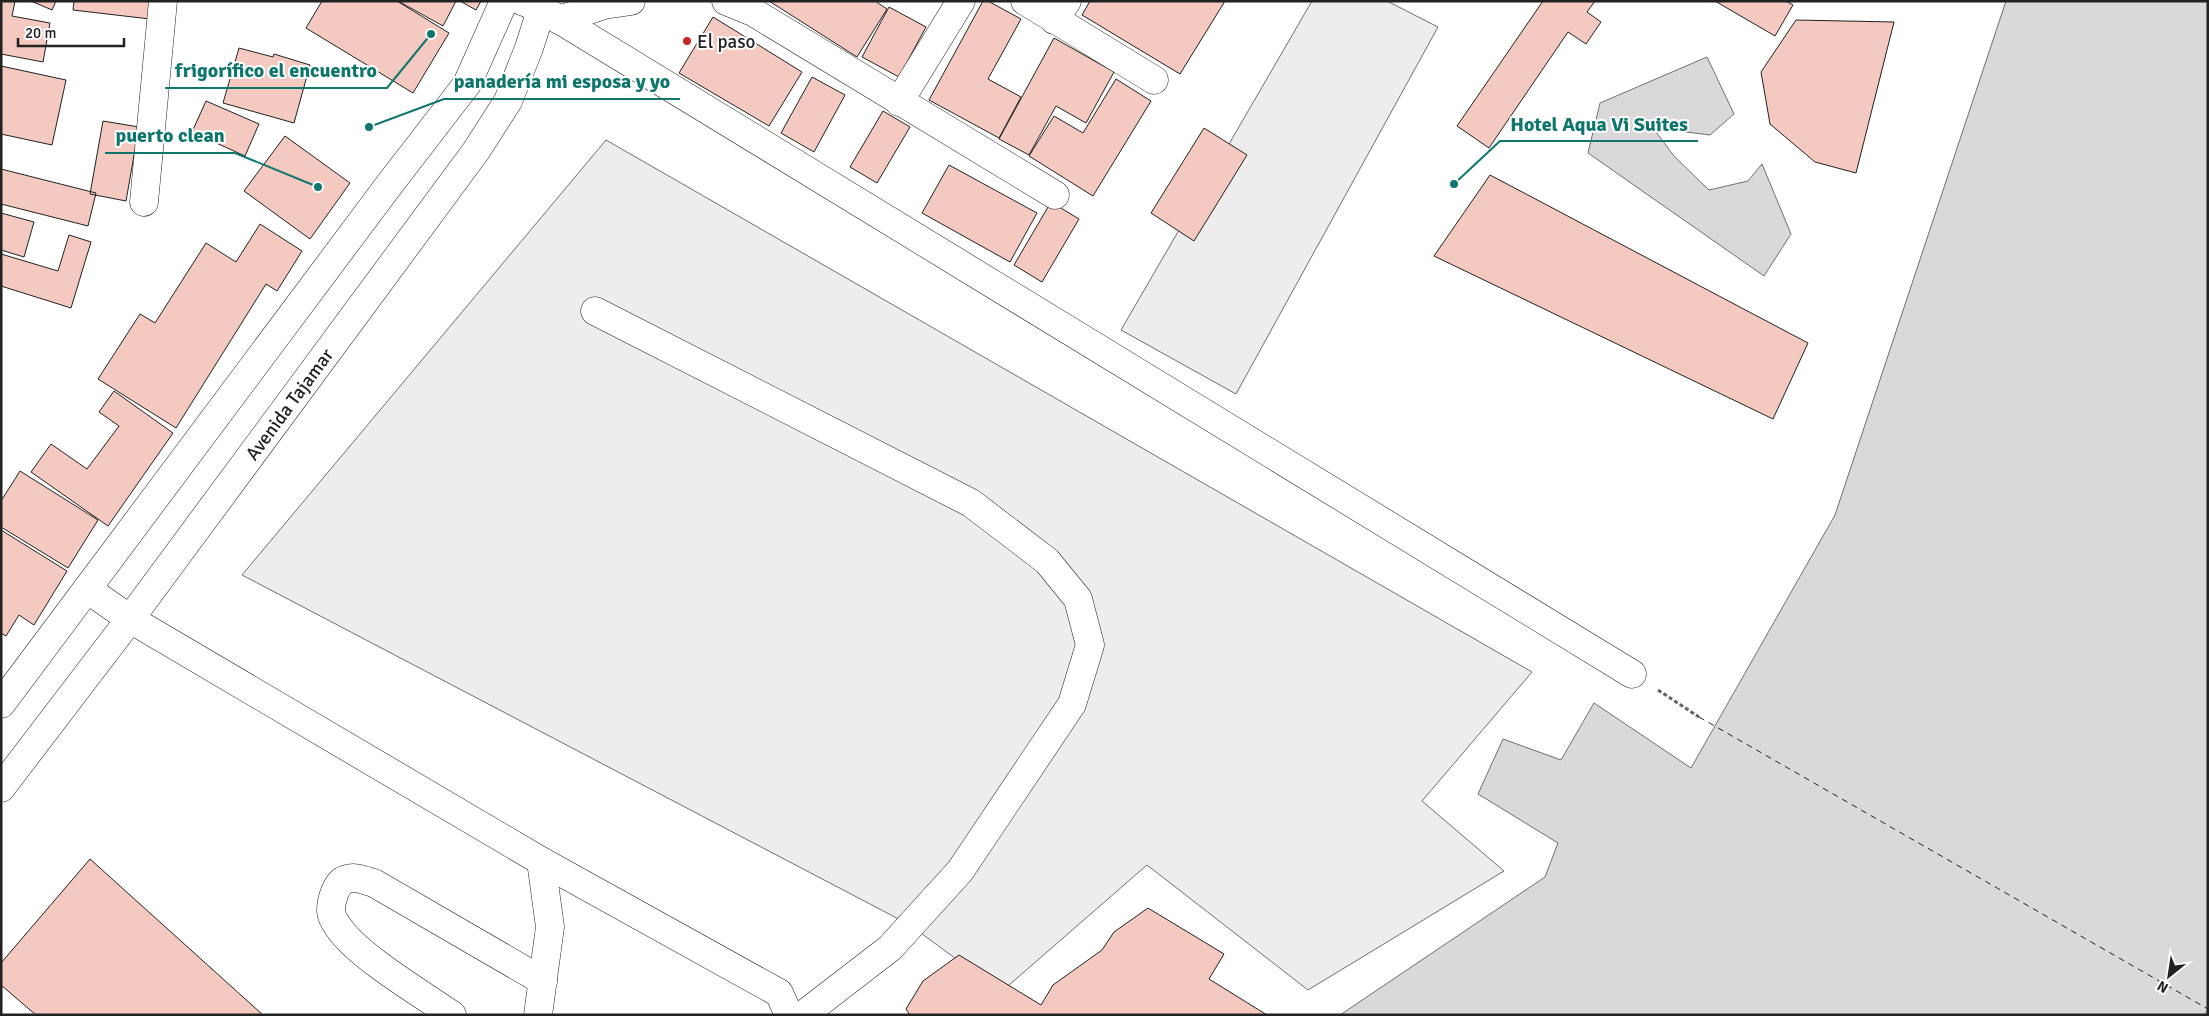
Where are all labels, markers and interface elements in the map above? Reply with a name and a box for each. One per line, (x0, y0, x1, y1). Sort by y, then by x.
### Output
scale bar (18, 15, 124, 47)
text: 20 m (25, 24, 56, 42)
place label: El paso (697, 30, 756, 54)
marker: El paso (681, 35, 693, 47)
callout: frigorífico el encuentro (165, 53, 387, 88)
text: frigorífico el encuentro (174, 58, 377, 83)
callout: panadería mi esposa y yo (444, 64, 680, 99)
text: panadería mi esposa y yo (454, 69, 670, 94)
callout: Hotel Aqua Vi Suites (1500, 106, 1698, 141)
text: Hotel Aqua Vi Suites (1510, 112, 1688, 137)
callout: puerto clean (105, 118, 235, 153)
text: puerto clean (115, 123, 225, 148)
street label: Avenida Tajamar (241, 344, 339, 465)
north arrow (2144, 951, 2194, 1001)
text: N (2154, 977, 2171, 997)

